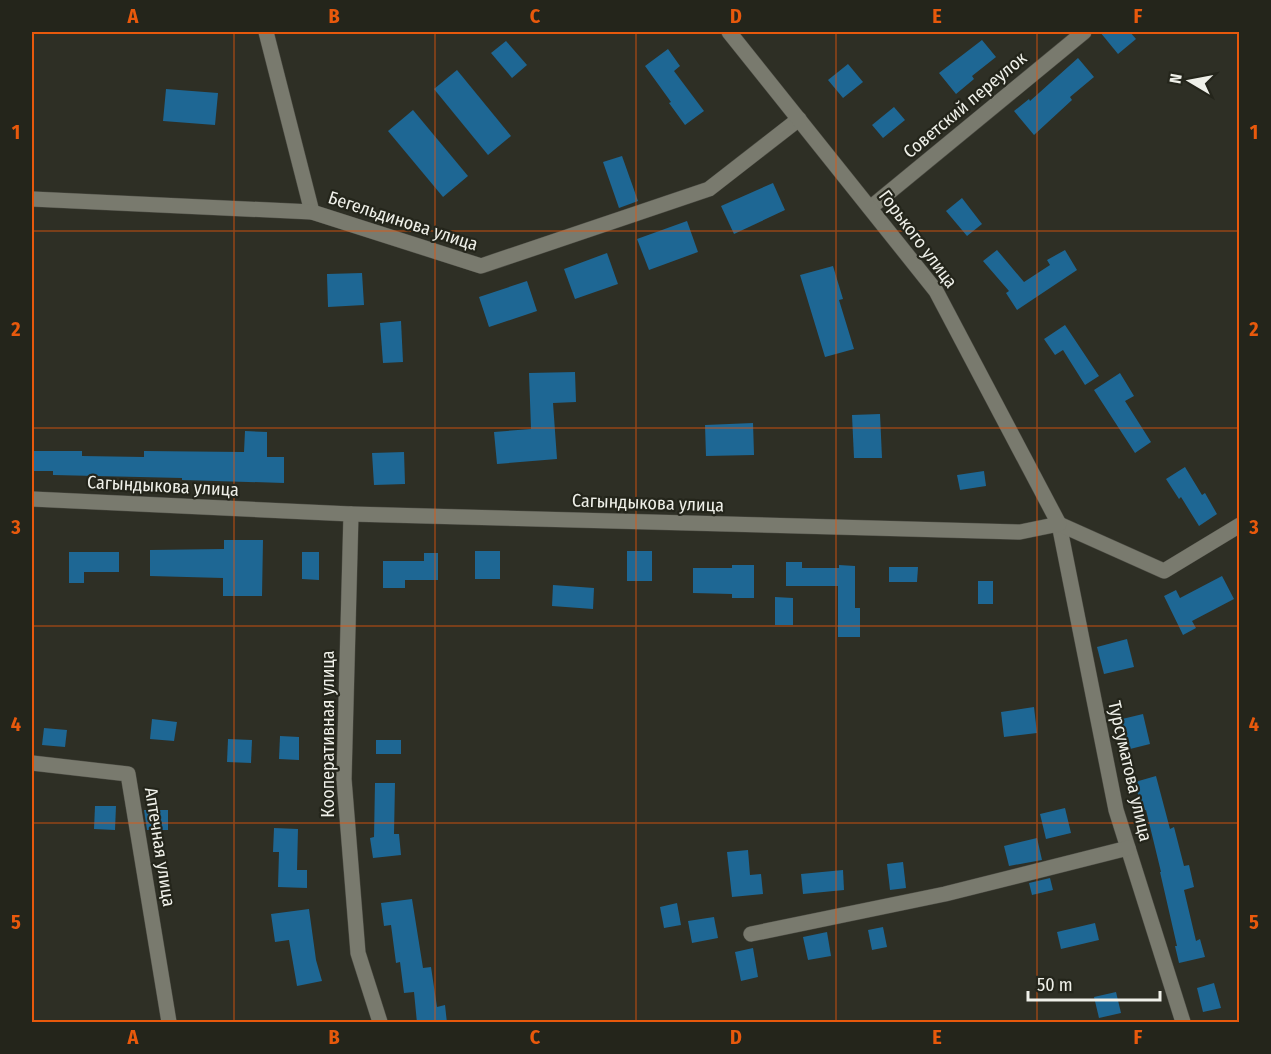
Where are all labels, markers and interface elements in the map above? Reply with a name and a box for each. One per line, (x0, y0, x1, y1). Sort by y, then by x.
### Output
text: A (127, 4, 140, 28)
text: B (328, 4, 340, 28)
text: C (530, 4, 541, 28)
text: D (730, 4, 742, 28)
text: E (932, 4, 942, 28)
text: F (1134, 4, 1143, 28)
street label: Советский переулок (899, 47, 1032, 163)
north arrow (1160, 51, 1220, 111)
text: N (1166, 72, 1186, 85)
text: 1 (12, 120, 20, 144)
text: 1 (1250, 120, 1258, 144)
street label: Бегельдинова улица (325, 186, 481, 256)
street label: Горького улица (874, 186, 962, 292)
text: 2 (10, 317, 21, 341)
text: 2 (1248, 317, 1259, 341)
street label: Сагындыкова улица (86, 471, 240, 501)
street label: Сагындыкова улица (572, 489, 725, 517)
text: 3 (10, 515, 21, 539)
text: 3 (1248, 515, 1259, 539)
street label: Кооперативная улица (317, 650, 339, 818)
street label: Турсуматова улица (1103, 699, 1157, 844)
text: 4 (11, 712, 21, 736)
text: 4 (1249, 712, 1259, 736)
street label: Аптечная улица (140, 786, 180, 908)
text: 5 (11, 910, 21, 934)
text: 5 (1249, 910, 1259, 934)
scale bar (1028, 964, 1160, 1002)
text: 50 m (1037, 974, 1073, 996)
text: A (127, 1025, 140, 1049)
text: B (328, 1025, 340, 1049)
text: C (530, 1025, 541, 1049)
text: D (730, 1025, 742, 1049)
text: E (932, 1025, 942, 1049)
text: F (1134, 1025, 1143, 1049)

